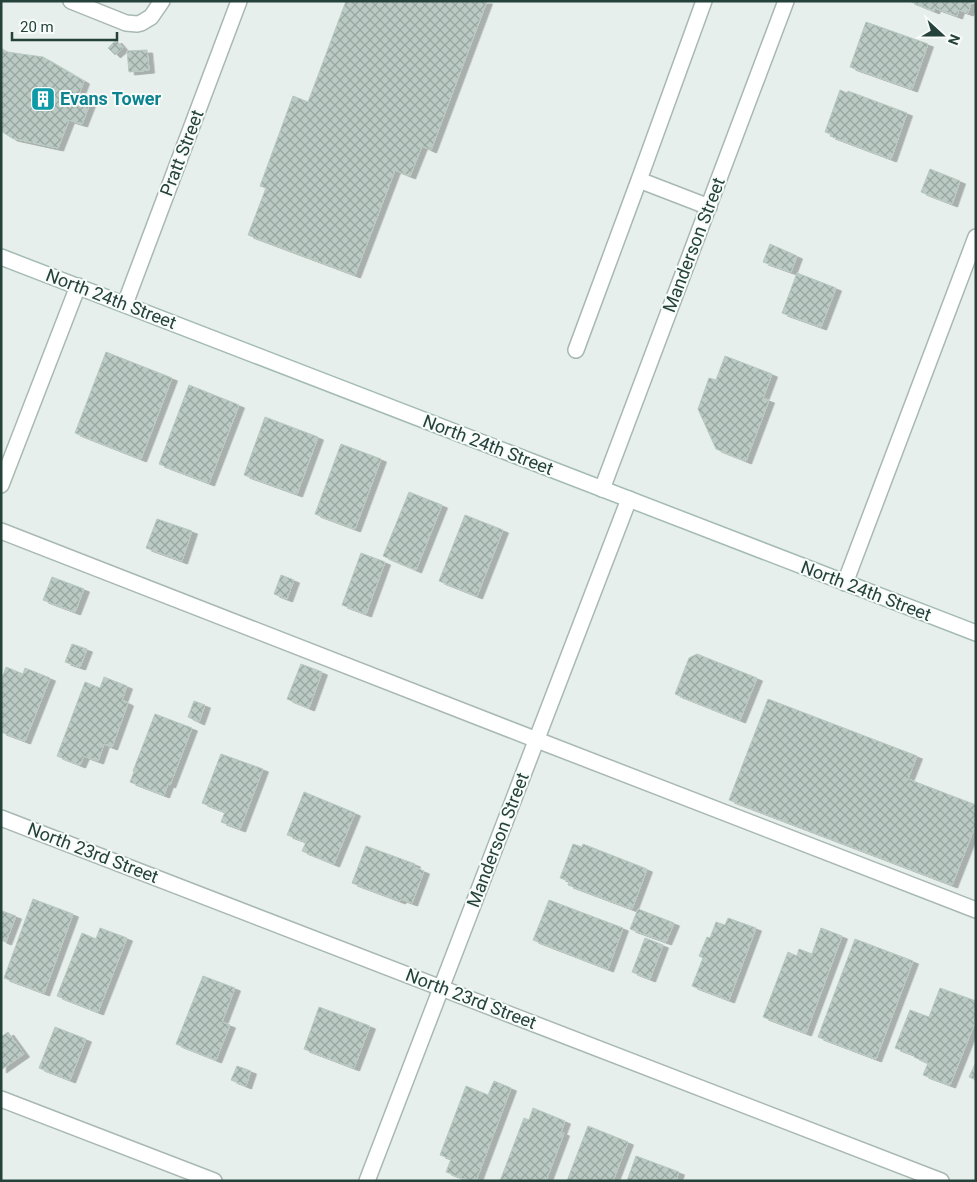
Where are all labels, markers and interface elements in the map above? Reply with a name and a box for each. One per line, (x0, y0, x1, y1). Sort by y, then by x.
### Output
scale bar (12, 10, 118, 42)
north arrow (917, 10, 967, 60)
text: 20 m (20, 18, 54, 36)
text: N (945, 32, 963, 47)
building icon: Evans Tower (30, 86, 56, 112)
place label: Evans Tower (60, 88, 162, 109)
street label: Pratt Street (155, 107, 208, 199)
street label: Manderson Street (658, 174, 729, 315)
street label: North 24th Street (43, 264, 179, 333)
street label: North 24th Street (420, 410, 556, 479)
street label: North 24th Street (798, 556, 934, 625)
street label: Manderson Street (462, 769, 533, 910)
street label: North 23rd Street (25, 818, 162, 887)
street label: North 23rd Street (403, 964, 540, 1033)

